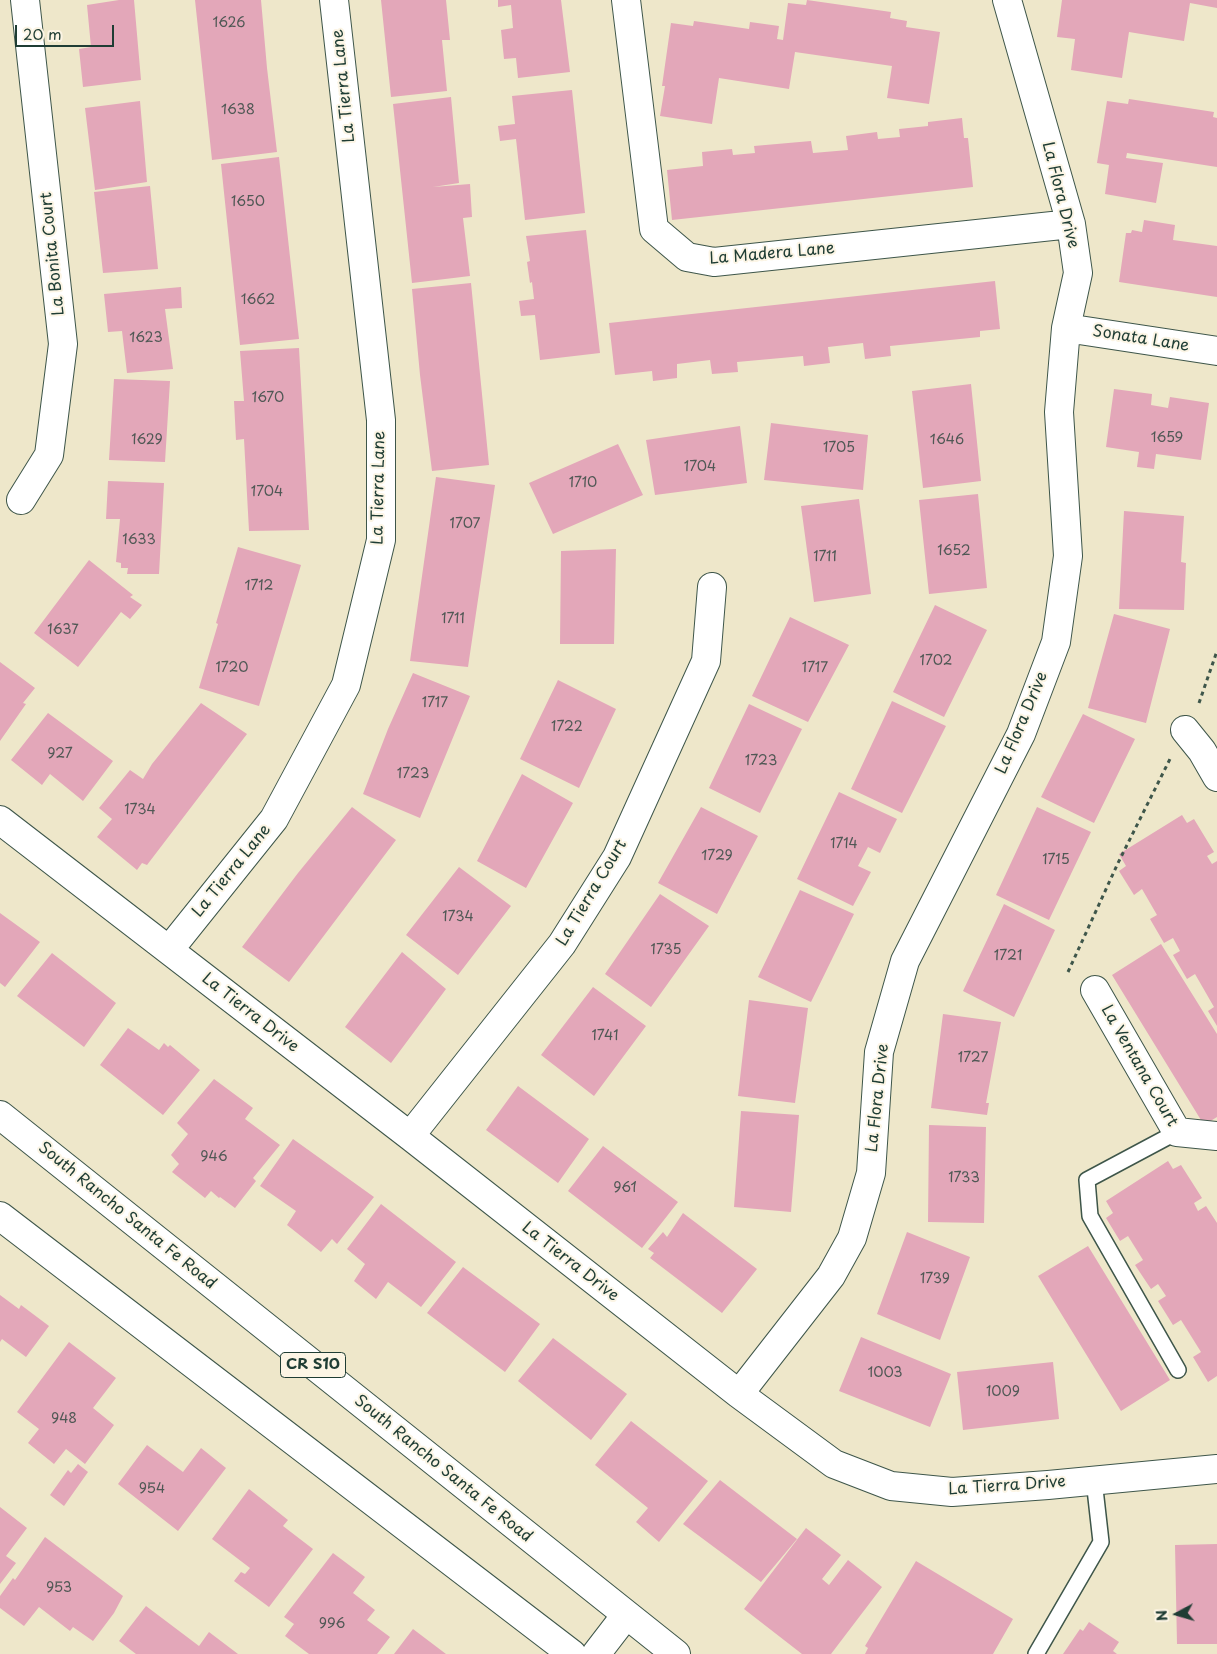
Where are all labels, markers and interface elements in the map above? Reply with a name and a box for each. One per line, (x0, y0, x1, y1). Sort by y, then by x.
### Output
scale bar (18, 15, 116, 47)
house number: 1626 (212, 15, 246, 31)
text: 20 m (23, 22, 62, 45)
street label: La Tierra Lane (328, 28, 360, 144)
house number: 1638 (221, 102, 255, 118)
street label: La Flora Drive (1037, 140, 1083, 250)
street label: La Bonita Court (37, 191, 69, 317)
house number: 1650 (231, 194, 265, 210)
street label: La Madera Lane (708, 239, 836, 269)
house number: 1662 (241, 292, 275, 308)
street label: Sonata Lane (1091, 322, 1191, 356)
house number: 1623 (129, 330, 163, 346)
house number: 1670 (252, 390, 284, 406)
house number: 1659 (1151, 430, 1183, 446)
street label: La Tierra Lane (368, 431, 390, 545)
house number: 1629 (131, 432, 163, 448)
house number: 1646 (930, 432, 964, 448)
house number: 1705 (823, 440, 855, 456)
house number: 1704 (684, 459, 716, 475)
house number: 1710 (569, 475, 597, 491)
house number: 1704 (251, 484, 283, 500)
house number: 1707 (450, 516, 480, 532)
house number: 1633 (122, 532, 156, 548)
house number: 1652 (937, 543, 971, 559)
house number: 1711 (813, 549, 837, 565)
house number: 1712 (244, 578, 274, 594)
house number: 1711 (441, 611, 465, 627)
house number: 1637 (47, 622, 79, 638)
house number: 1702 (920, 653, 952, 669)
house number: 1720 (215, 660, 249, 676)
house number: 1717 (802, 660, 828, 676)
street label: La Flora Drive (992, 669, 1052, 777)
house number: 1717 (422, 695, 448, 711)
house number: 1722 (551, 719, 583, 735)
house number: 927 (47, 746, 73, 762)
house number: 1723 (745, 753, 777, 769)
house number: 1723 (397, 766, 429, 782)
house number: 1734 (124, 802, 156, 818)
street label: La Tierra Lane (189, 821, 275, 921)
street label: La Tierra Court (553, 836, 631, 950)
house number: 1714 (830, 836, 858, 852)
house number: 1729 (701, 848, 733, 864)
house number: 1715 (1042, 852, 1070, 868)
house number: 1734 (442, 909, 474, 925)
house number: 1735 (651, 942, 681, 958)
house number: 1721 (994, 948, 1022, 964)
street label: La Tierra Drive (198, 969, 302, 1057)
street label: La Ventana Court (1096, 1002, 1182, 1130)
house number: 1741 (591, 1028, 619, 1044)
street label: La Flora Drive (863, 1043, 893, 1153)
house number: 1727 (958, 1050, 988, 1066)
street label: South Rancho Santa Fe Road (34, 1138, 220, 1294)
house number: 946 (200, 1149, 228, 1165)
house number: 1733 (948, 1170, 980, 1186)
house number: 961 (613, 1180, 637, 1196)
street label: La Tierra Drive (518, 1218, 622, 1306)
house number: 1739 (920, 1271, 950, 1287)
road number: CR S10 (280, 1352, 346, 1378)
house number: 1003 (867, 1365, 903, 1381)
house number: 1009 (986, 1384, 1020, 1400)
street label: South Rancho Santa Fe Road (350, 1391, 536, 1547)
house number: 948 (51, 1411, 77, 1427)
street label: La Tierra Drive (948, 1472, 1066, 1500)
house number: 954 (139, 1481, 165, 1497)
house number: 953 (46, 1580, 72, 1596)
north arrow (1152, 1589, 1202, 1639)
text: N (1151, 1609, 1173, 1622)
house number: 996 (319, 1616, 345, 1632)

